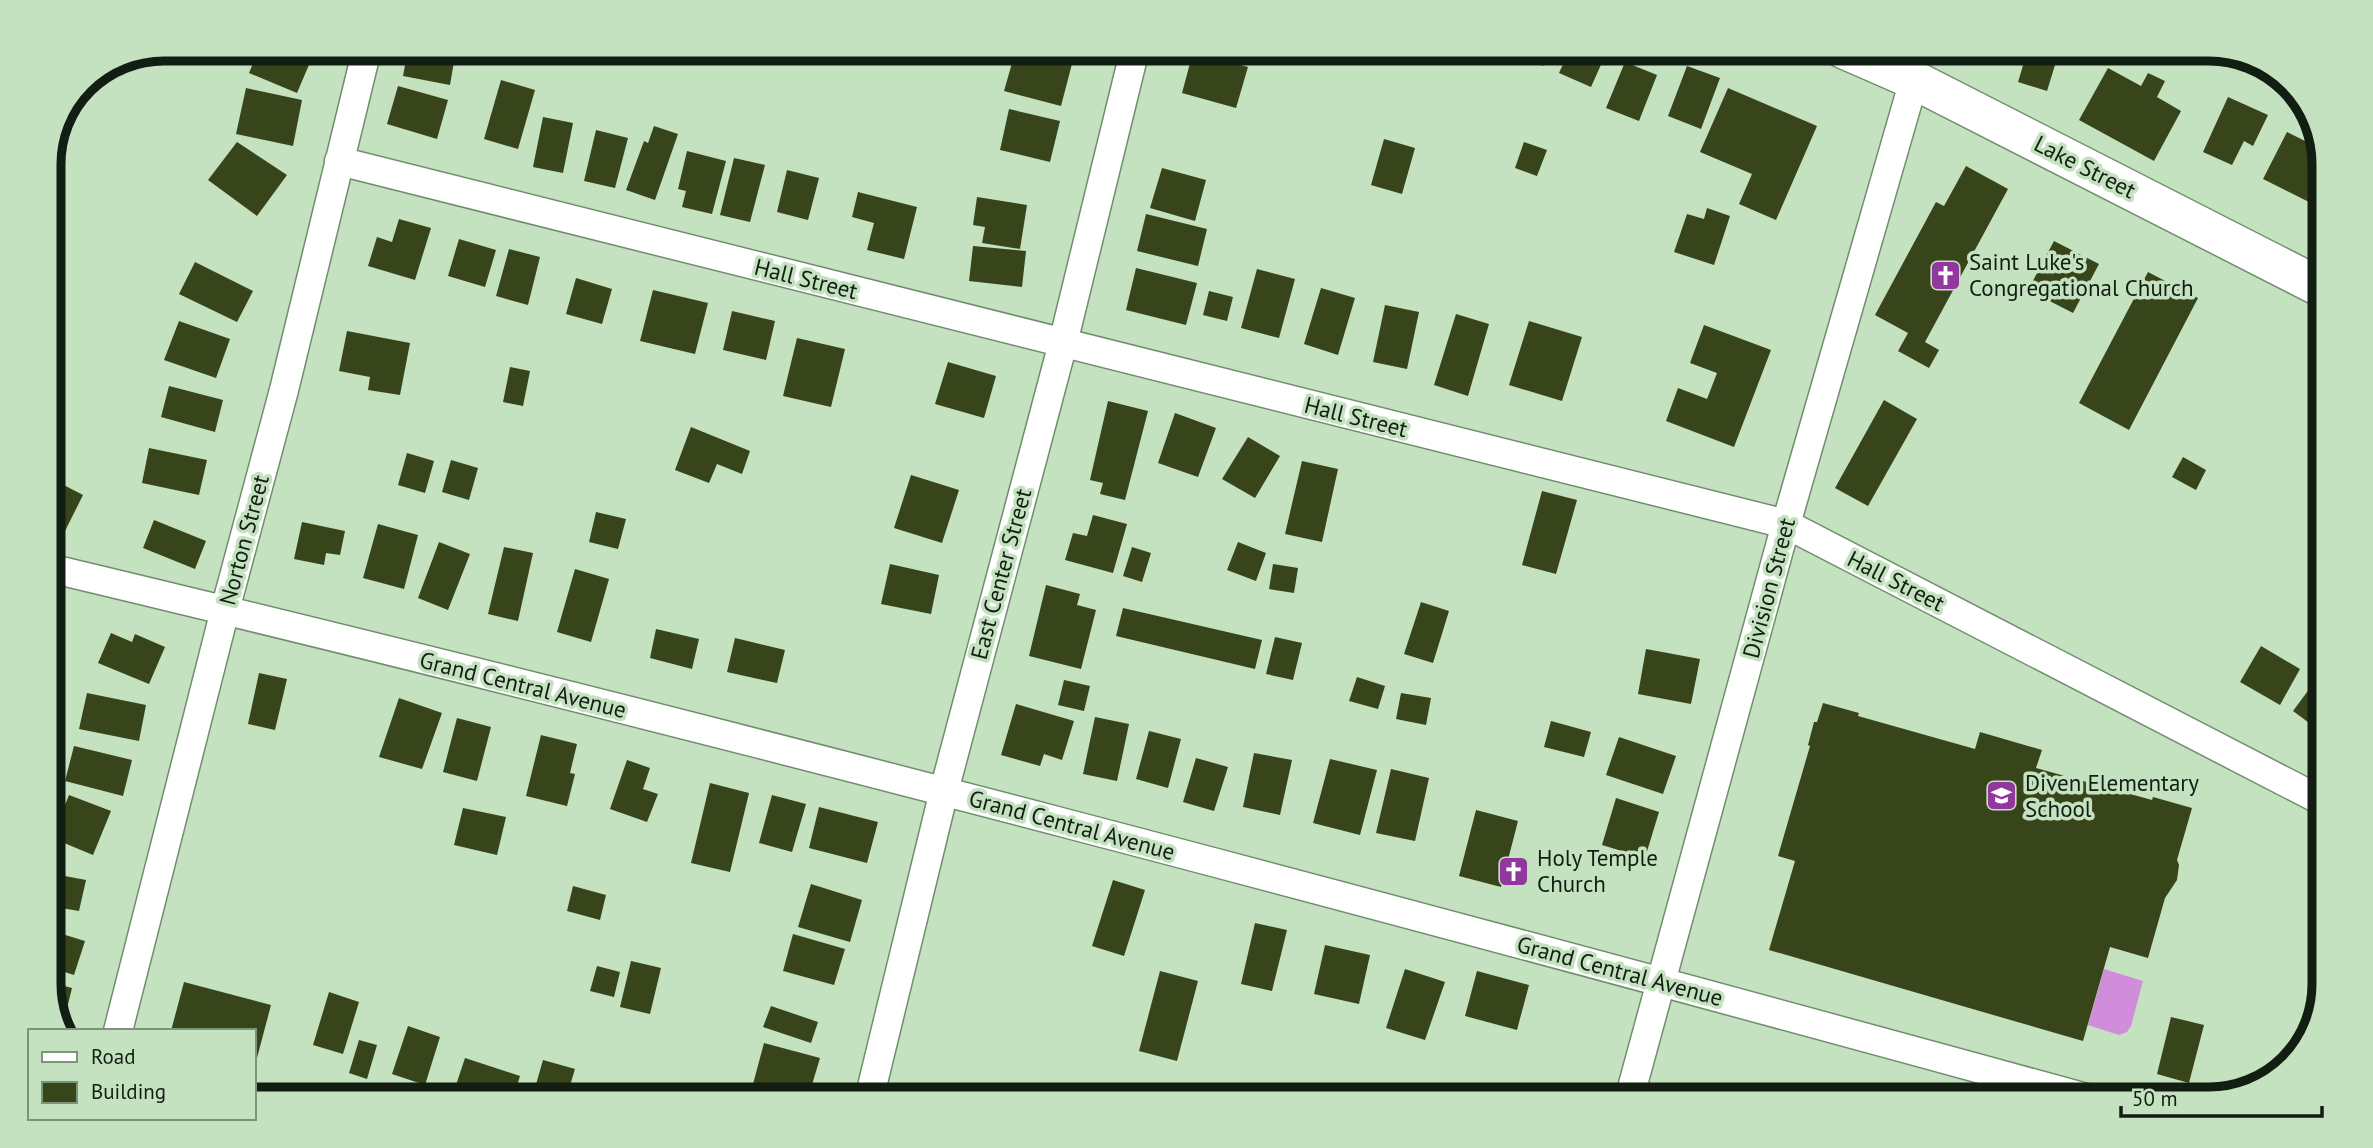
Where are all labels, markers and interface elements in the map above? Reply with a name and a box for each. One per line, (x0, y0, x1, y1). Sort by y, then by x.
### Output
street label: Lake Street (2030, 129, 2141, 205)
place label: Saint Luke's Congregational Church (1969, 247, 2194, 302)
street label: Hall Street (752, 252, 861, 305)
church icon: Saint Luke's Congregational Church (1929, 258, 1963, 292)
street label: Hall Street (1302, 390, 1411, 443)
street label: Norton Street (212, 471, 275, 608)
street label: East Center Street (964, 485, 1037, 663)
street label: Division Street (1736, 514, 1801, 661)
street label: Hall Street (1843, 544, 1950, 617)
street label: Grand Central Avenue (417, 645, 629, 724)
place label: Diven Elementary School (2025, 768, 2199, 823)
school or university icon: Diven Elementary School (1985, 779, 2019, 813)
street label: Grand Central Avenue (966, 783, 1178, 866)
place label: Holy Temple Church (1537, 843, 1658, 898)
church icon: Holy Temple Church (1497, 854, 1531, 888)
street label: Grand Central Avenue (1514, 929, 1726, 1012)
legend (28, 1029, 256, 1120)
text: Road (91, 1043, 135, 1070)
scale bar (2121, 1074, 2322, 1118)
text: Building (91, 1078, 166, 1105)
text: 50 m (2132, 1085, 2178, 1112)

